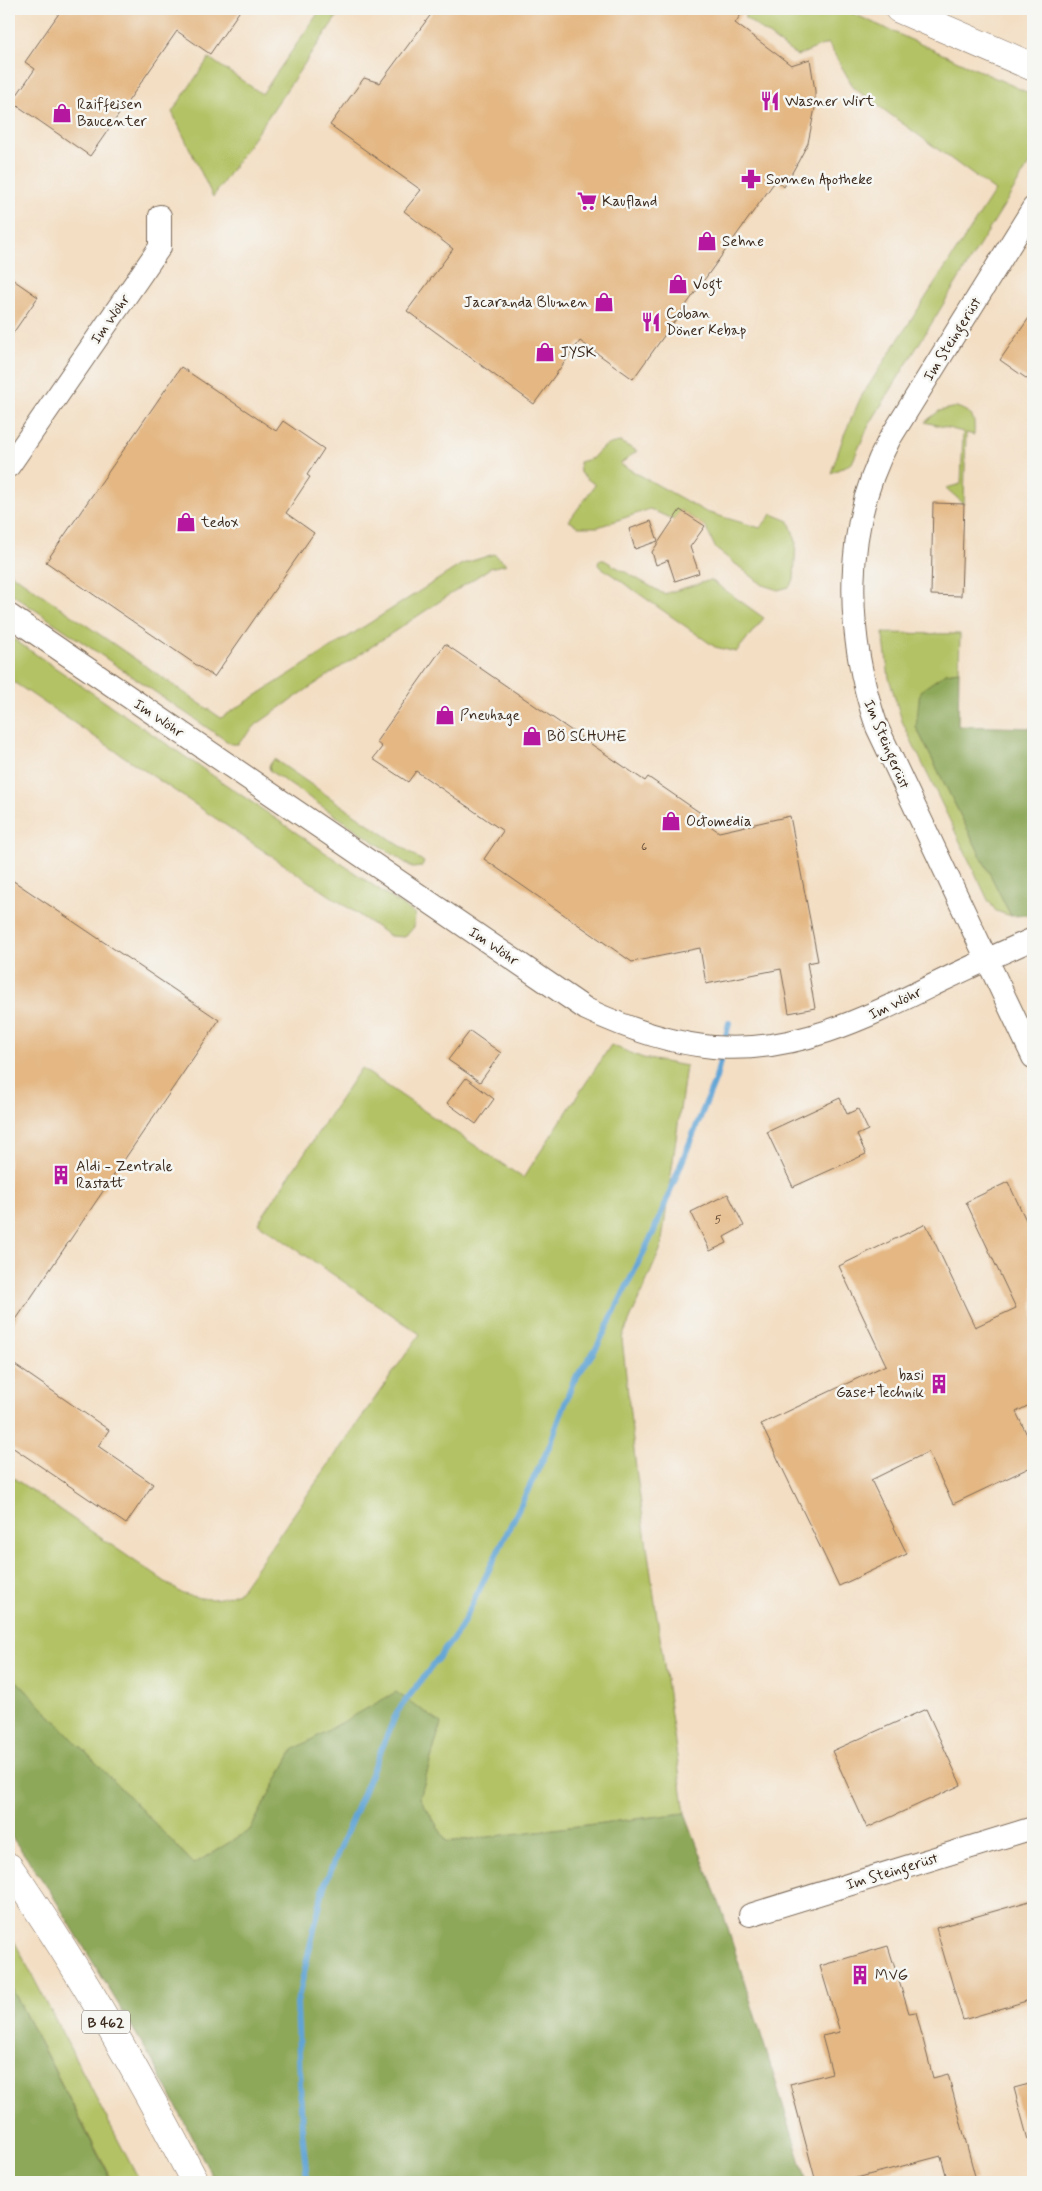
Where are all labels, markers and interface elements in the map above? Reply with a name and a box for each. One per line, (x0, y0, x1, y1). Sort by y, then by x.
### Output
restaurant icon: Wasner Wirt (759, 90, 781, 112)
place label: Wasner Wirt (785, 92, 874, 112)
place label: Raiffeisen Baucenter (77, 95, 148, 132)
shop icon: Raiffeisen Baucenter (51, 102, 73, 124)
pharmacy icon: Sonnen Apotheke (740, 168, 762, 190)
place label: Sonnen Apotheke (766, 170, 873, 191)
supermarket icon: Kaufland (576, 190, 598, 212)
place label: Kaufland (602, 192, 657, 212)
shop icon: Sehne (696, 230, 718, 252)
place label: Sehne (722, 232, 764, 252)
shop icon: Vogt (667, 273, 689, 295)
place label: Vogt (693, 275, 723, 296)
street label: Im Wöhr (86, 290, 136, 348)
shop icon: Jacaranda Blumen (593, 291, 615, 313)
place label: Jacaranda Blumen (464, 293, 589, 313)
street label: Im Steingerüst (919, 293, 988, 386)
place label: Coban Döner Kebap (666, 304, 746, 341)
restaurant icon: Coban Döner Kebap (640, 311, 662, 333)
shop icon: JYSK (534, 341, 556, 363)
place label: JYSK (560, 343, 596, 363)
shop icon: tedox (175, 511, 197, 533)
place label: tedox (200, 513, 238, 533)
street label: Im Wöhr (129, 695, 188, 743)
street label: Im Steingerüst (857, 697, 914, 793)
shop icon: Pneuhage (434, 704, 456, 726)
place label: Pneuhage (460, 706, 520, 726)
shop icon: BÖ SCHUHE (521, 725, 543, 747)
place label: BÖ SCHUHE (547, 727, 627, 747)
shop icon: Octomedia (660, 810, 682, 832)
place label: Octomedia (686, 812, 752, 832)
house number: 6 (641, 839, 647, 855)
street label: Im Wöhr (464, 923, 523, 971)
street label: Im Wöhr (866, 982, 926, 1025)
place label: Aldi - Zentrale Rastatt (76, 1157, 173, 1194)
building icon: Aldi - Zentrale Rastatt (50, 1164, 72, 1186)
house number: 5 (714, 1212, 722, 1228)
place label: basi Gase+Technik (836, 1366, 925, 1403)
building icon: basi Gase+Technik (928, 1373, 950, 1395)
street label: Im Steingerüst (844, 1848, 942, 1896)
building icon: MVG (849, 1964, 871, 1986)
place label: MVG (875, 1966, 908, 1986)
road number: B 462 (82, 2010, 130, 2034)

